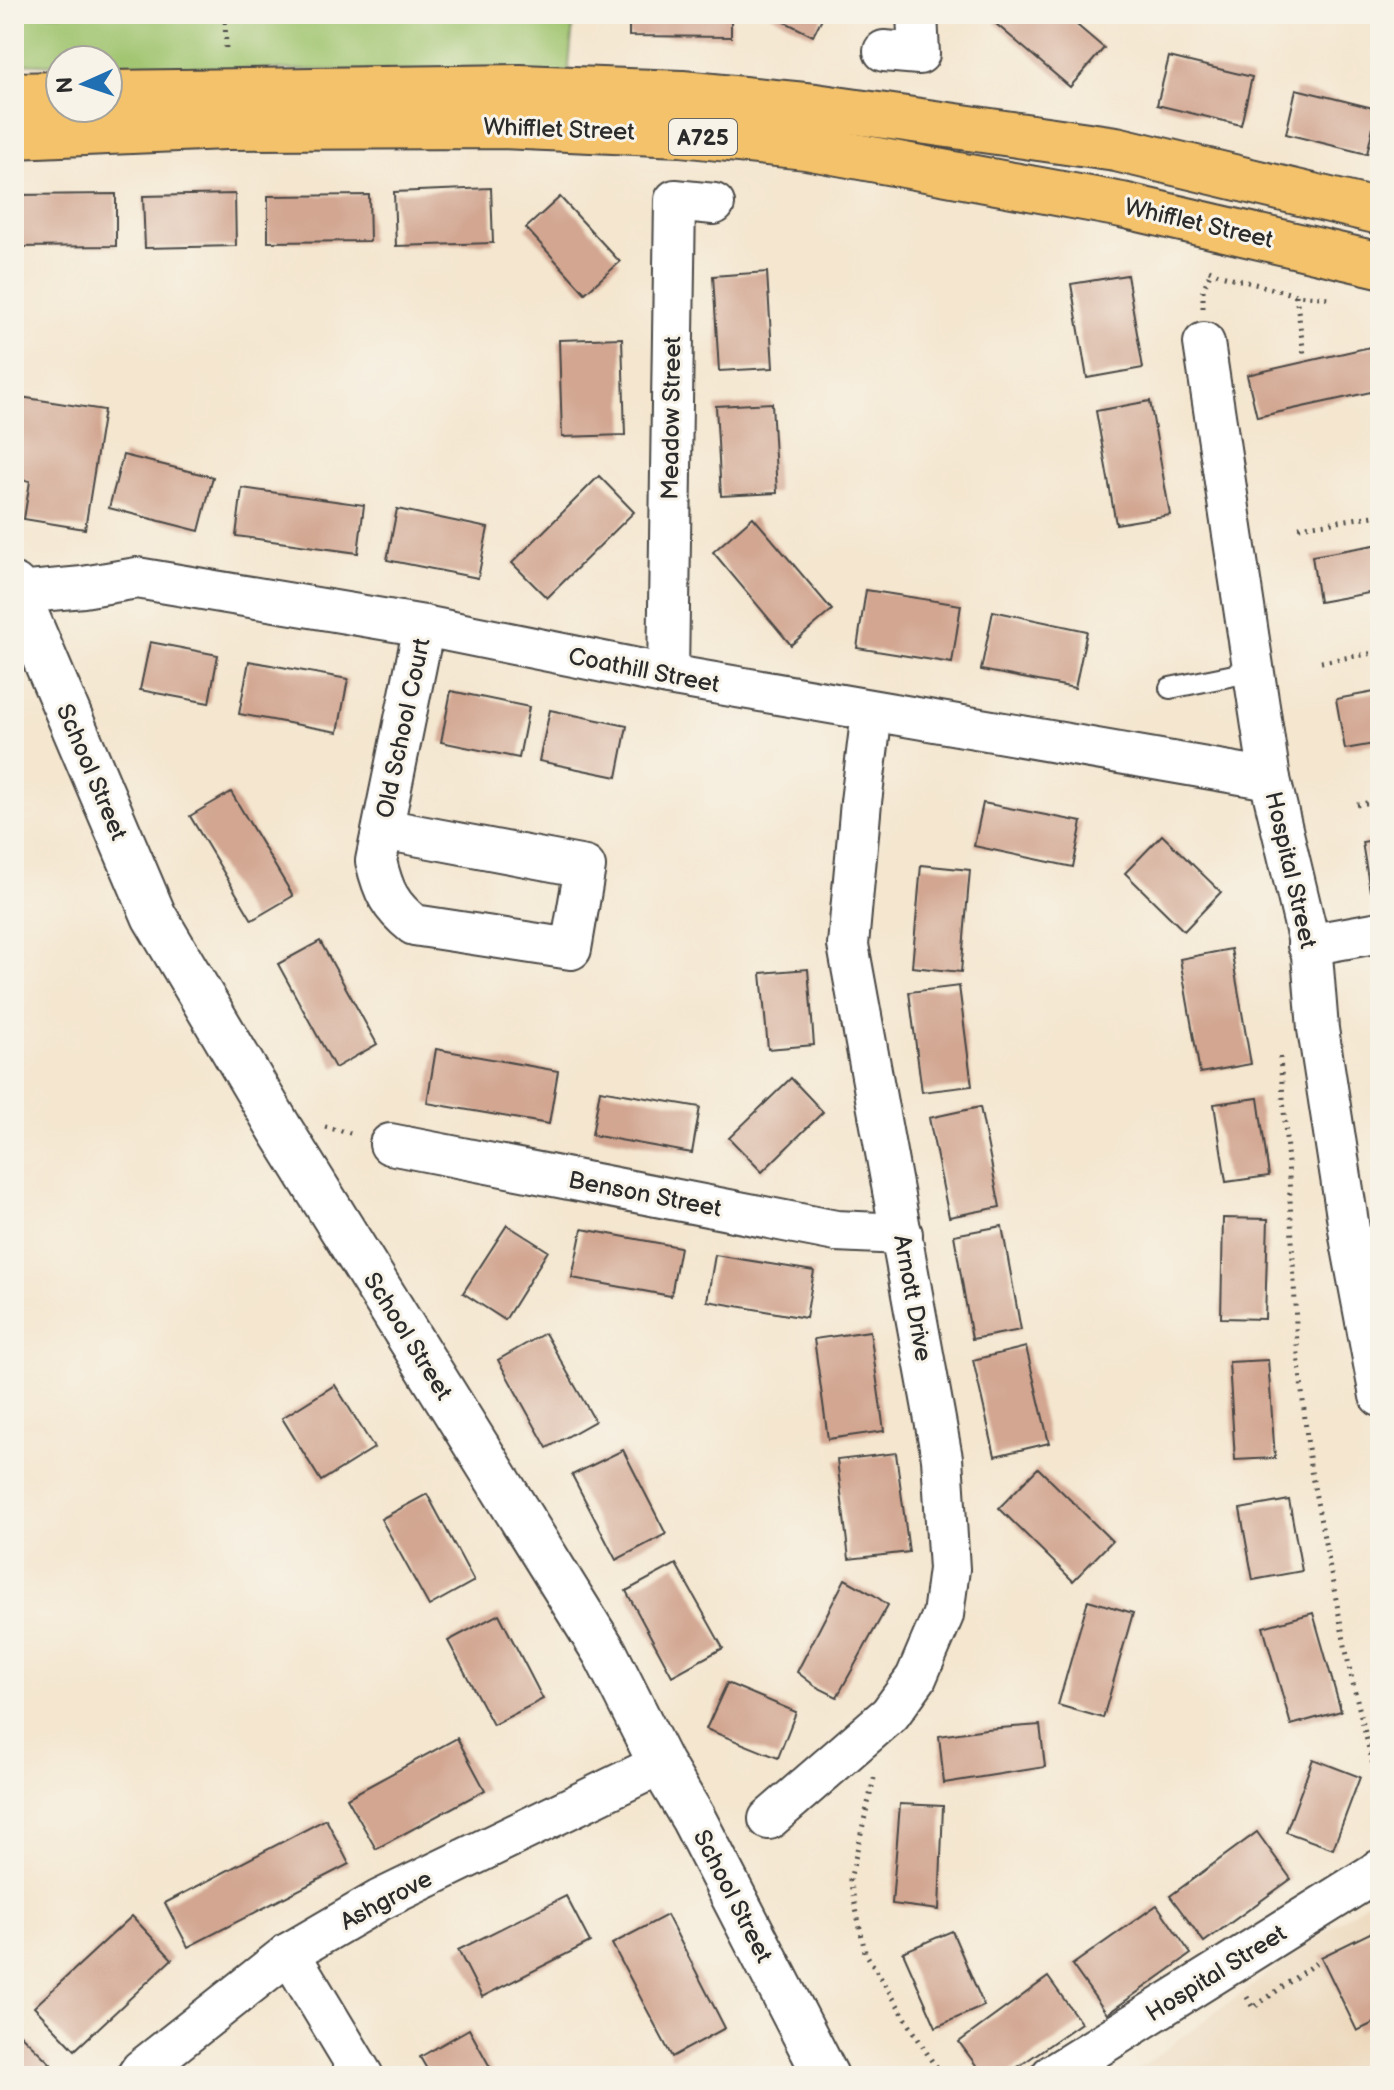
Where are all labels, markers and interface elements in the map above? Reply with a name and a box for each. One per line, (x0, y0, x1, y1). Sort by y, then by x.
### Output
north arrow (44, 44, 124, 124)
text: N (52, 76, 79, 94)
street label: Whifflet Street (483, 112, 636, 147)
road number: A725 (669, 119, 737, 155)
street label: Whifflet Street (1122, 192, 1277, 255)
street label: Meadow Street (656, 335, 687, 500)
street label: Old School Court (370, 635, 437, 821)
street label: Coathill Street (566, 642, 722, 699)
street label: School Street (50, 700, 133, 845)
street label: Hospital Street (1258, 789, 1323, 952)
street label: Benson Street (566, 1165, 724, 1224)
street label: Arnott Drive (887, 1233, 938, 1364)
street label: School Street (357, 1267, 459, 1406)
street label: School Street (687, 1825, 779, 1968)
street label: Ashgrove (335, 1864, 437, 1937)
street label: Hospital Street (1141, 1918, 1292, 2028)

